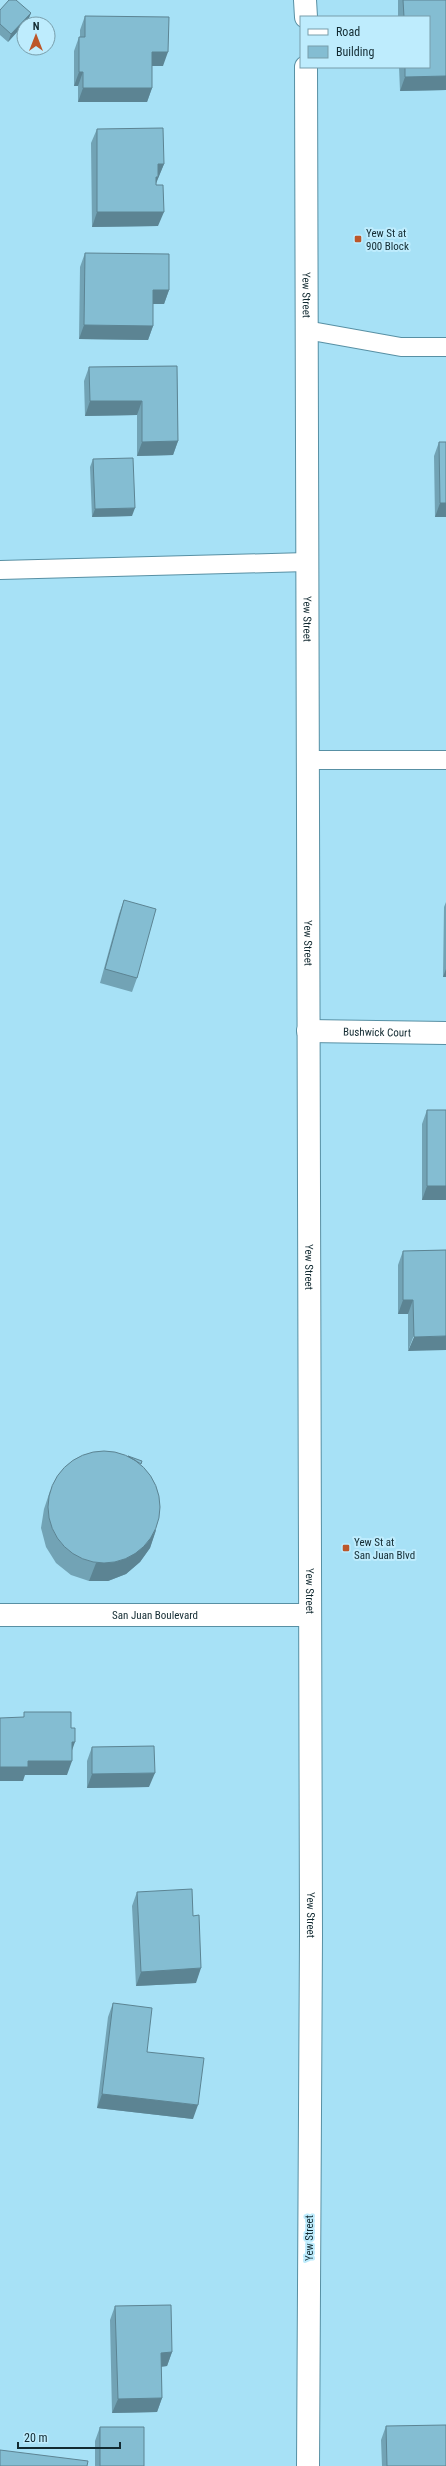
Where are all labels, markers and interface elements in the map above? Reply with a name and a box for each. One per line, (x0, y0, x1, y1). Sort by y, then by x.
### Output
north arrow (16, 16, 56, 56)
legend (300, 16, 430, 68)
text: N (33, 20, 40, 33)
text: Road (336, 25, 360, 39)
text: Building (336, 45, 374, 59)
place label: Yew St at 900 Block (366, 227, 409, 253)
marker: Yew St at 900 Block (353, 234, 363, 244)
street label: Yew Street (300, 272, 313, 318)
street label: Yew Street (301, 596, 314, 642)
street label: Yew Street (302, 920, 315, 966)
street label: Bushwick Court (343, 1025, 411, 1039)
street label: Yew Street (303, 1244, 316, 1290)
place label: Yew St at San Juan Blvd (354, 1536, 415, 1562)
marker: Yew St at San Juan Blvd (341, 1543, 351, 1553)
street label: Yew Street (304, 1568, 317, 1614)
street label: San Juan Boulevard (112, 1609, 198, 1622)
street label: Yew Street (304, 1892, 318, 1938)
street label: Yew Street (303, 2215, 316, 2261)
scale bar (18, 2424, 120, 2450)
text: 20 m (24, 2431, 48, 2445)

